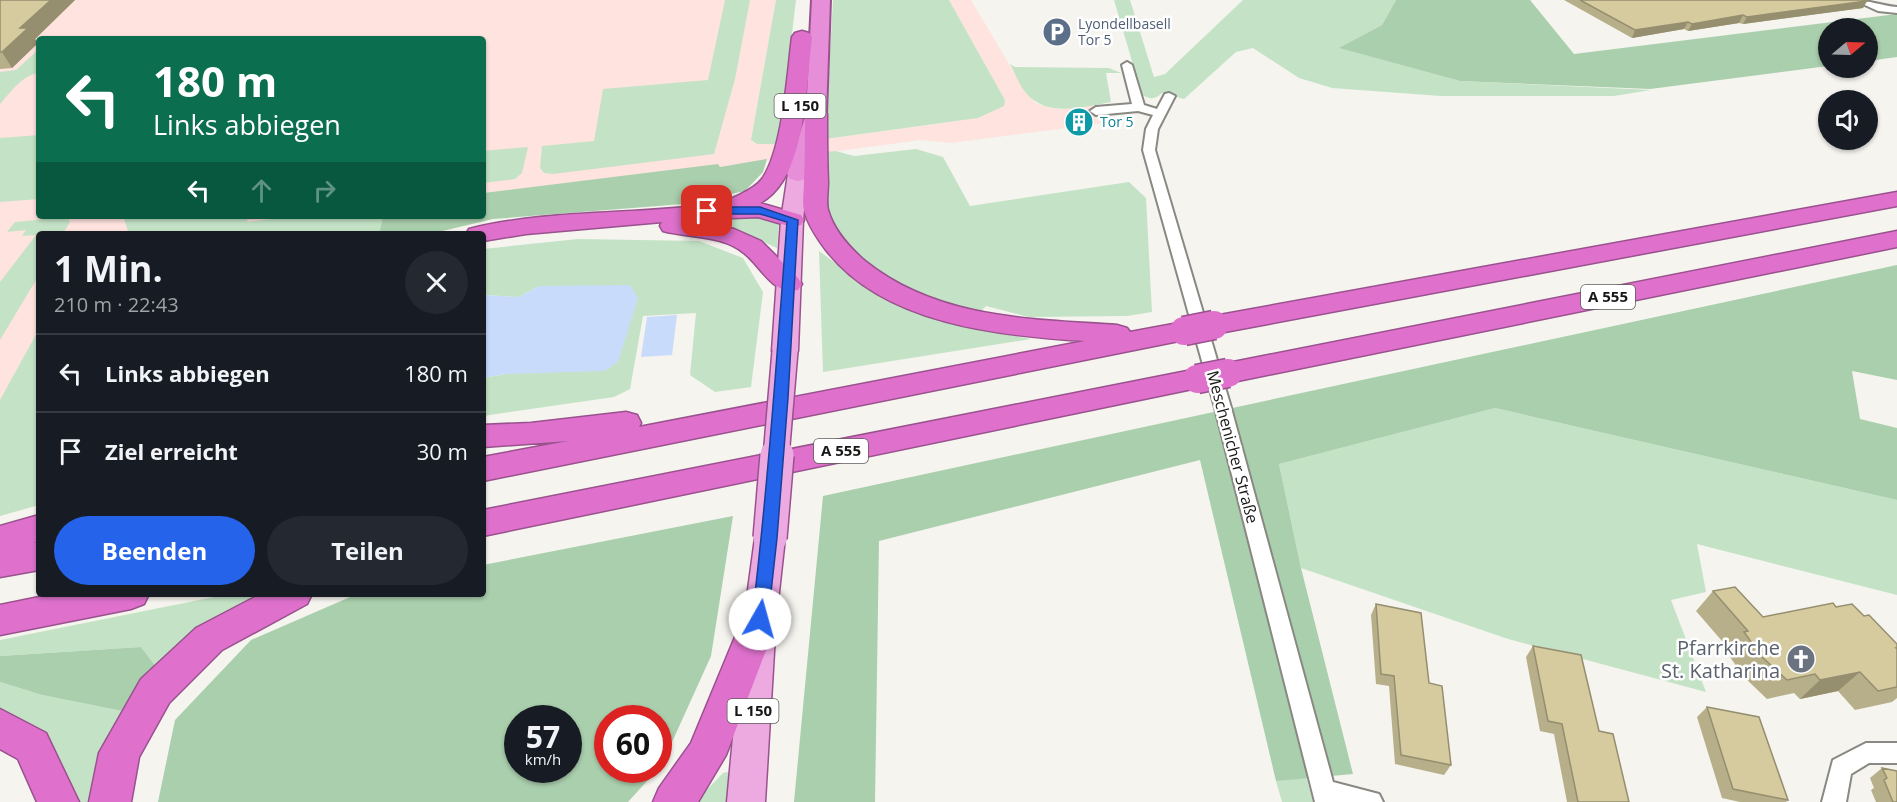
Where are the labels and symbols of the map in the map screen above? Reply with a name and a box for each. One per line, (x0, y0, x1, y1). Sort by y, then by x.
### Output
place label: Lyondellbasell Tor 5 (1078, 14, 1171, 49)
parking icon: Lyondellbasell Tor 5 (1041, 16, 1073, 48)
north arrow (1818, 18, 1878, 78)
road number: L 150 (774, 94, 826, 118)
building icon: Tor 5 (1063, 106, 1095, 138)
place label: Tor 5 (1100, 112, 1134, 131)
pin (681, 185, 732, 236)
road number: A 555 (1581, 285, 1635, 309)
street label: Meschenicher Straße (1202, 368, 1264, 526)
road number: A 555 (814, 439, 868, 463)
position arrow (728, 587, 792, 651)
place label: Pfarrkirche St. Katharina (1661, 634, 1780, 684)
church icon: Pfarrkirche St. Katharina (1785, 643, 1817, 675)
road number: L 150 (728, 699, 778, 723)
speed limit sign: 60 (594, 705, 672, 783)

